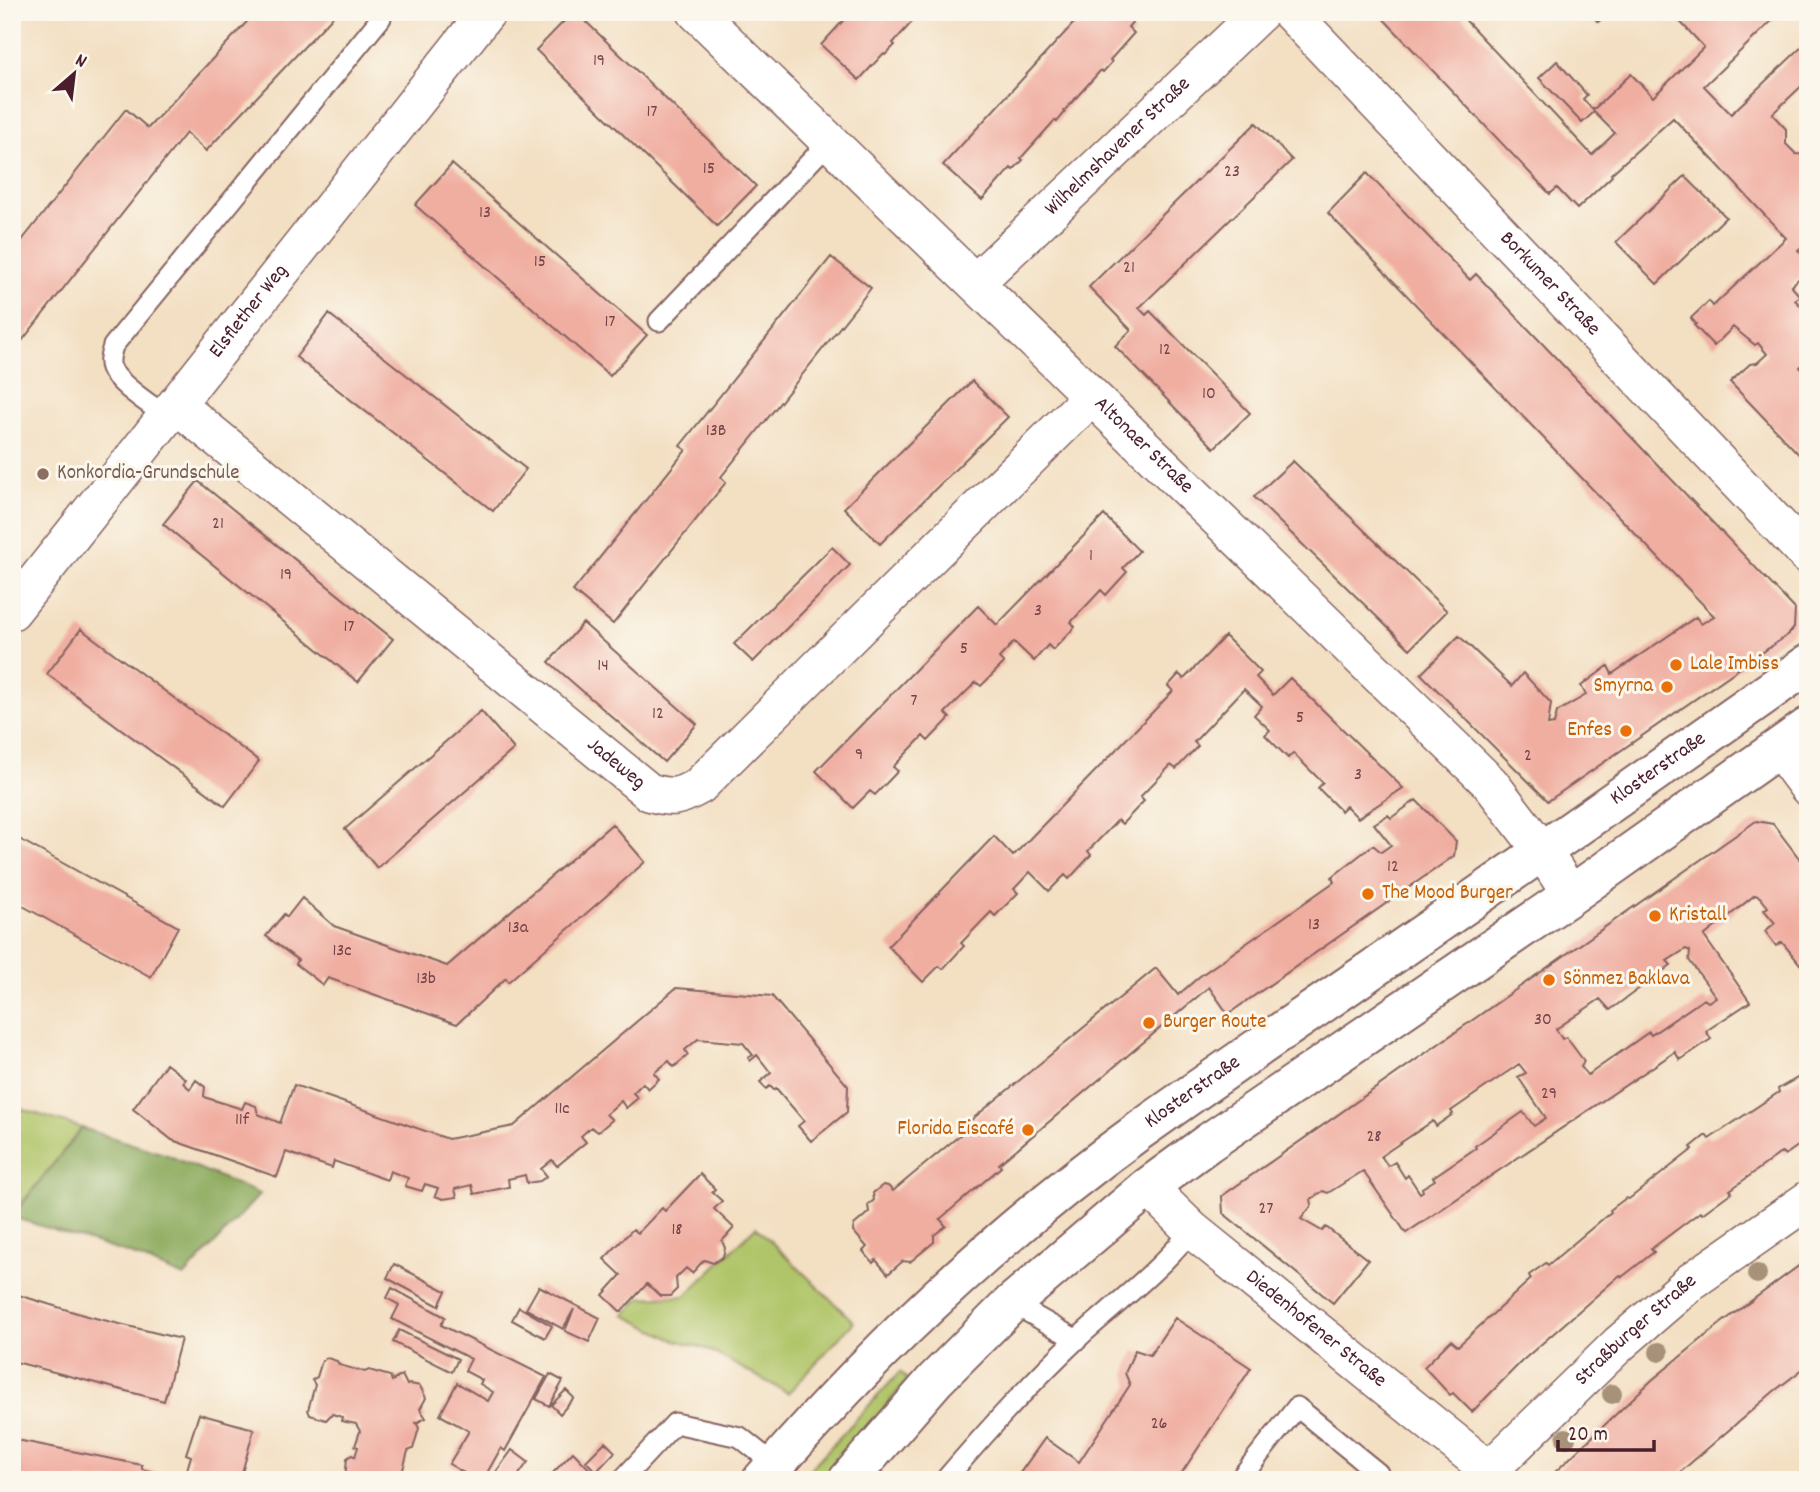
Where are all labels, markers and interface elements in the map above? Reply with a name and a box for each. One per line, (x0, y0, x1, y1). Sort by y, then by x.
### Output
north arrow (38, 38, 108, 108)
text: N (70, 48, 91, 76)
house number: 19 (593, 49, 605, 74)
street label: Wilhelmshavener Straße (1039, 71, 1198, 224)
house number: 17 (647, 100, 658, 125)
house number: 15 (703, 157, 715, 182)
house number: 23 (1224, 160, 1240, 185)
house number: 13 (479, 201, 491, 226)
street label: Borkumer Straße (1492, 225, 1607, 344)
house number: 15 (534, 250, 546, 275)
house number: 21 (1123, 256, 1135, 281)
street label: Elsflether Weg (203, 258, 296, 365)
house number: 17 (605, 310, 616, 335)
house number: 12 (1159, 338, 1171, 363)
house number: 10 (1202, 382, 1216, 407)
street label: Altonaer Straße (1086, 390, 1200, 502)
house number: 13B (706, 419, 726, 444)
place label: Konkordia-Grundschule (57, 459, 239, 489)
marker: Konkordia-Grundschule (35, 466, 51, 482)
house number: 21 (212, 512, 224, 537)
house number: 1 (1089, 544, 1093, 569)
house number: 19 (280, 563, 292, 588)
house number: 3 (1034, 599, 1042, 624)
house number: 17 (344, 615, 355, 640)
house number: 5 (960, 637, 968, 662)
place label: Lale Imbiss (1690, 650, 1779, 680)
house number: 14 (597, 654, 609, 679)
marker: Lale Imbiss (1668, 657, 1684, 673)
place label: Smyrna (1593, 672, 1654, 702)
marker: Smyrna (1659, 679, 1675, 695)
house number: 7 (911, 689, 918, 714)
house number: 12 (652, 702, 664, 727)
house number: 5 (1296, 706, 1304, 731)
place label: Enfes (1567, 716, 1612, 746)
marker: Enfes (1618, 723, 1634, 739)
street label: Klosterstraße (1605, 725, 1713, 814)
street label: Jadeweg (579, 731, 651, 798)
house number: 9 (855, 743, 863, 768)
house number: 2 (1524, 744, 1532, 769)
house number: 3 (1354, 763, 1362, 788)
house number: 12 (1387, 855, 1399, 880)
place label: The Mood Burger (1382, 879, 1513, 909)
marker: The Mood Burger (1360, 886, 1376, 902)
place label: Kristall (1669, 901, 1727, 931)
marker: Kristall (1647, 908, 1663, 924)
house number: 13 (1308, 913, 1320, 938)
house number: 13a (508, 916, 529, 941)
house number: 13c (332, 939, 352, 964)
place label: Sönmez Baklava (1563, 965, 1691, 995)
house number: 13b (416, 967, 436, 992)
marker: Sönmez Baklava (1541, 972, 1557, 988)
place label: Burger Route (1163, 1008, 1266, 1038)
house number: 30 (1534, 1008, 1552, 1033)
marker: Burger Route (1141, 1015, 1157, 1031)
street label: Klosterstraße (1139, 1049, 1247, 1137)
house number: 29 (1541, 1082, 1557, 1107)
house number: 11c (554, 1097, 570, 1122)
house number: 11f (235, 1108, 250, 1133)
place label: Florida Eiscafé (897, 1115, 1014, 1145)
marker: Florida Eiscafé (1020, 1122, 1036, 1138)
house number: 28 (1366, 1125, 1382, 1150)
house number: 27 (1259, 1197, 1273, 1222)
house number: 18 (671, 1218, 683, 1243)
street label: Diedenhofener Straße (1238, 1263, 1392, 1396)
street label: Straßburger Straße (1568, 1268, 1704, 1394)
scale bar (1558, 1408, 1654, 1452)
house number: 26 (1151, 1412, 1167, 1437)
text: 20 m (1568, 1421, 1608, 1451)

